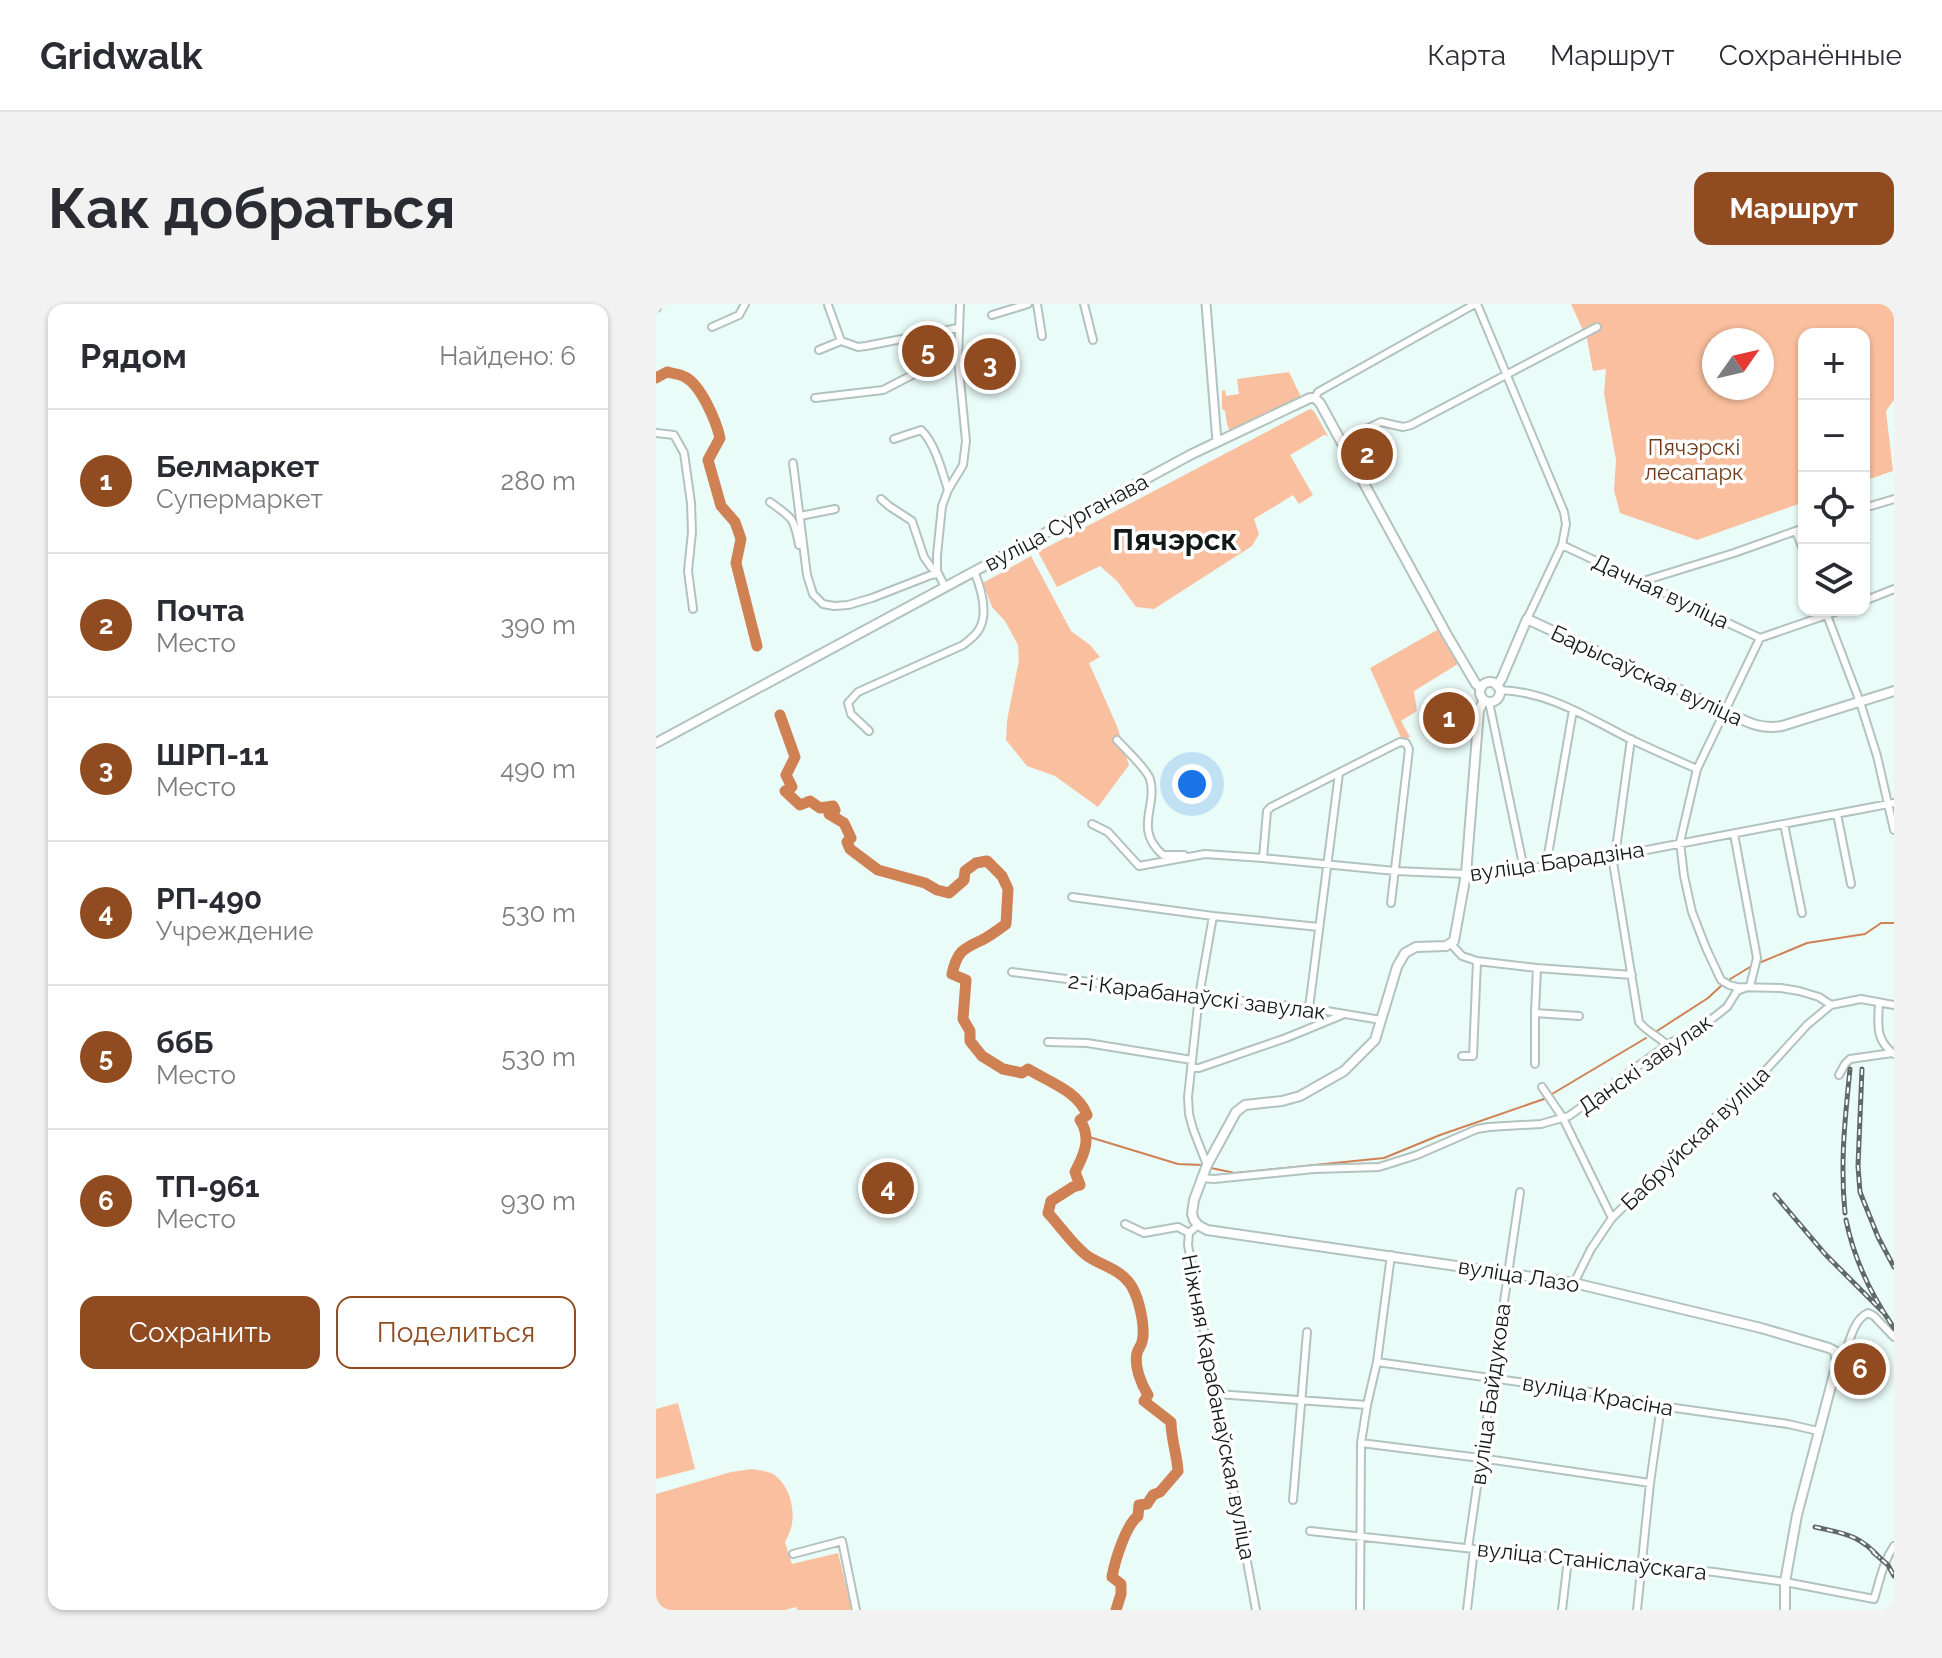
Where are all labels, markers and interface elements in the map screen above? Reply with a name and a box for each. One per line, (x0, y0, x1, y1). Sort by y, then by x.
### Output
text: Gridwalk (40, 33, 203, 78)
text: Карта (1427, 39, 1506, 72)
text: Маршрут (1550, 39, 1675, 72)
text: Сохранённые (1719, 39, 1902, 72)
button: Маршрут (1694, 172, 1894, 245)
text: Как добраться (48, 175, 455, 241)
pin: 5 (902, 321, 954, 381)
north arrow (1702, 328, 1774, 400)
map controls (1798, 328, 1870, 616)
button: + (1798, 328, 1870, 400)
pin: 3 (964, 334, 1016, 394)
text: Рядом (80, 336, 187, 376)
text: Найдено: 6 (439, 341, 576, 371)
button: − (1798, 400, 1870, 472)
pin: 2 (1341, 424, 1393, 484)
park label: Пячэрскі лесапарк (1644, 434, 1744, 485)
text: Белмаркет (156, 449, 319, 484)
text: 1 (100, 466, 112, 496)
text: 280 m (501, 466, 576, 496)
street label: вуліца Сурганава (980, 468, 1152, 576)
button: locate (1798, 472, 1870, 544)
text: Супермаркет (156, 484, 323, 514)
district label: Пячэрск (1112, 522, 1238, 557)
button: layers (1798, 544, 1870, 616)
street label: Дачная вуліца (1589, 548, 1733, 634)
text: Почта (156, 593, 245, 628)
text: 2 (99, 610, 113, 640)
text: 390 m (500, 610, 576, 640)
street label: Барысаўская вуліца (1547, 619, 1747, 731)
text: Место (156, 628, 236, 658)
pin: 1 (1423, 688, 1475, 748)
text: ШРП-11 (156, 737, 269, 772)
text: 3 (99, 754, 113, 784)
text: 490 m (500, 754, 576, 784)
your location (1172, 764, 1212, 804)
text: Место (156, 772, 236, 802)
street label: вуліца Барадзіна (1468, 836, 1646, 886)
text: РП-490 (156, 881, 262, 916)
text: 4 (99, 898, 113, 928)
text: 530 m (502, 898, 576, 928)
text: Учреждение (156, 916, 313, 946)
street label: 2-і Карабанаўскі завулак (1067, 967, 1327, 1025)
street label: Данскі завулак (1573, 1008, 1717, 1120)
text: ббБ (156, 1025, 213, 1060)
text: 5 (99, 1042, 113, 1072)
text: 530 m (502, 1042, 576, 1072)
text: Место (156, 1060, 236, 1090)
street label: Бабруйская вуліца (1615, 1061, 1775, 1215)
pin: 4 (862, 1158, 914, 1218)
text: ТП-961 (156, 1169, 260, 1204)
text: 6 (98, 1186, 114, 1216)
text: 930 m (500, 1186, 576, 1216)
text: Место (156, 1204, 236, 1234)
street label: Ніжняя Карабанаўская вуліца (1177, 1252, 1261, 1562)
street label: вуліца Лазо (1456, 1253, 1582, 1297)
button: Сохранить (80, 1296, 320, 1369)
button: Поделиться (336, 1296, 576, 1369)
street label: вуліца Байдукова (1464, 1302, 1516, 1486)
pin: 6 (1834, 1339, 1886, 1399)
street label: вуліца Красіна (1521, 1369, 1675, 1421)
street label: вуліца Станіслаўскага (1476, 1535, 1708, 1585)

